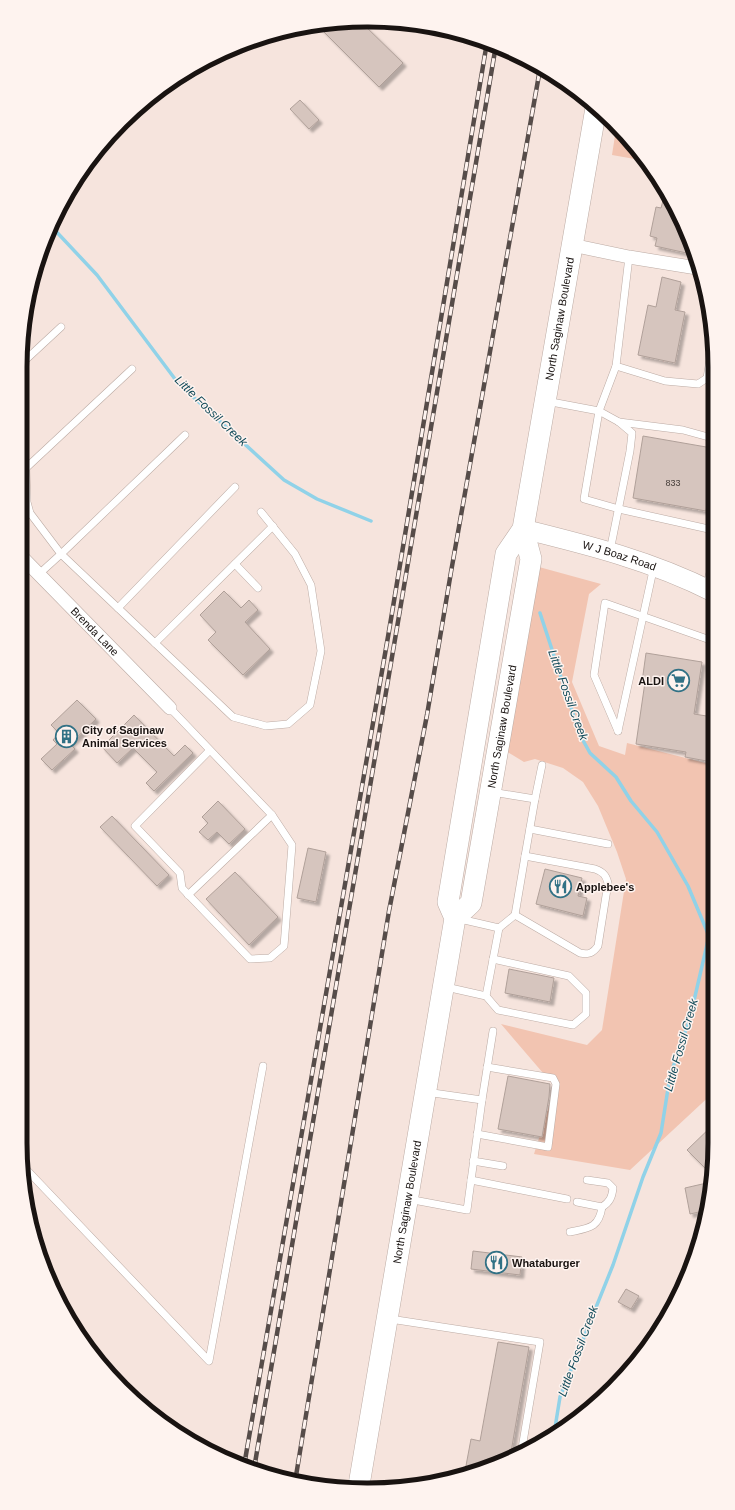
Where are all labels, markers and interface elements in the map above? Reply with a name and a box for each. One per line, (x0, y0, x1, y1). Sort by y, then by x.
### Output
street label: North Saginaw Boulevard (543, 256, 576, 381)
water label: Little Fossil Creek (172, 373, 251, 450)
house number: 833 (665, 478, 681, 488)
street label: W J Boaz Road (581, 538, 658, 573)
street label: Brenda Lane (69, 605, 121, 658)
water label: Little Fossil Creek (545, 648, 591, 743)
street label: North Saginaw Boulevard (485, 664, 518, 789)
supermarket icon: ALDI (666, 668, 692, 694)
place label: ALDI (638, 675, 664, 687)
building icon: City of Saginaw Animal Services (54, 723, 80, 749)
place label: City of Saginaw Animal Services (82, 724, 167, 749)
restaurant icon: Applebee's (547, 874, 573, 900)
place label: Applebee's (576, 881, 634, 893)
water label: Little Fossil Creek (661, 996, 701, 1093)
street label: North Saginaw Boulevard (391, 1139, 423, 1265)
restaurant icon: Whataburger (484, 1250, 510, 1276)
place label: Whataburger (512, 1257, 581, 1269)
water label: Little Fossil Creek (555, 1303, 601, 1398)

